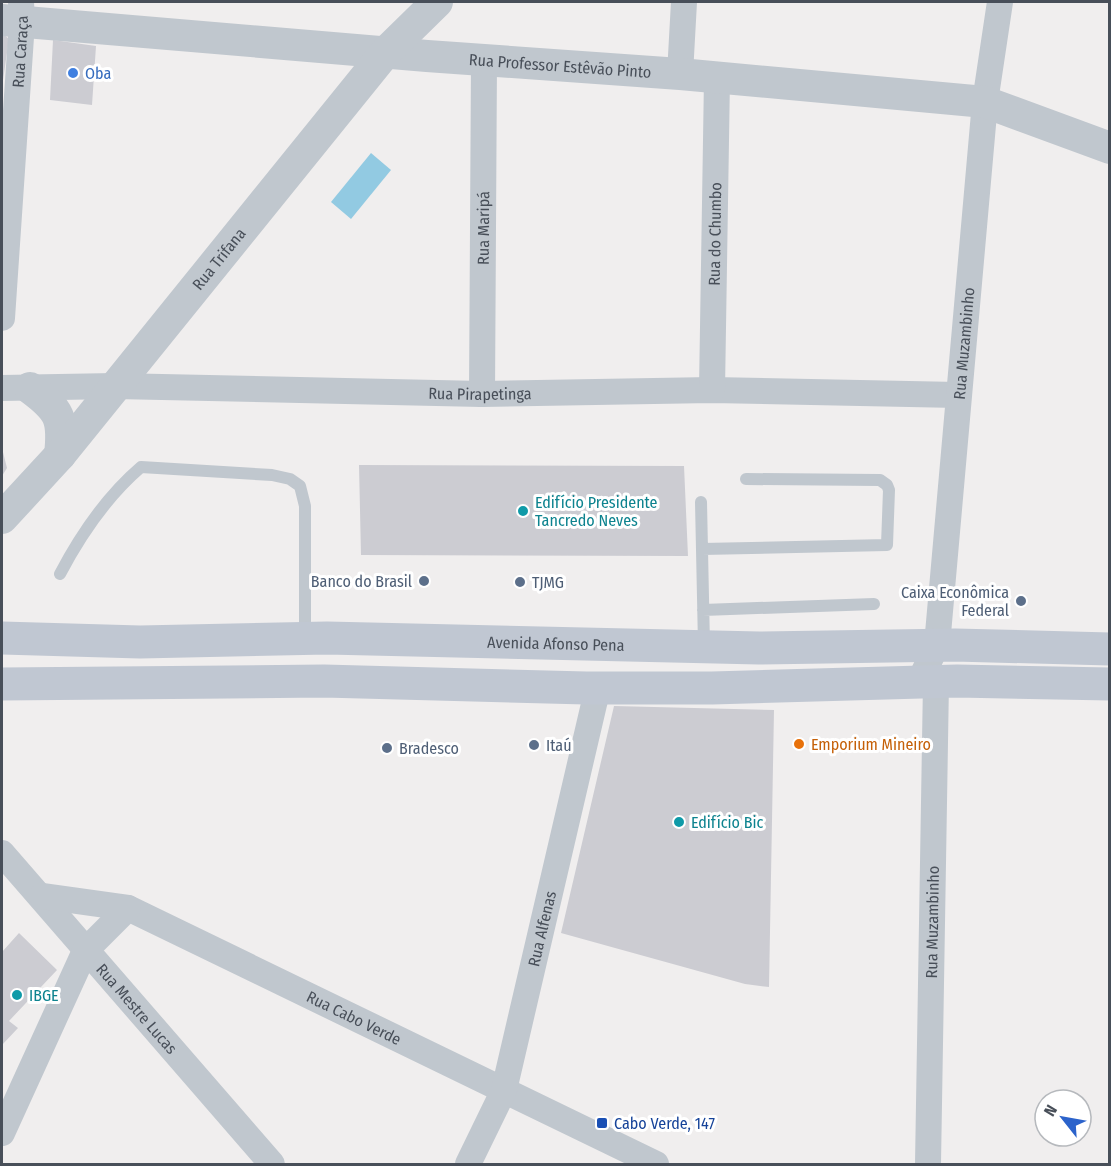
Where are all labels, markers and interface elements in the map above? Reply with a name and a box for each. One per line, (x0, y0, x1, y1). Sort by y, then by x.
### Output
street label: Rua Caraça (9, 15, 32, 88)
street label: Rua Professor Estêvão Pinto (468, 50, 652, 82)
place label: Oba (85, 64, 111, 83)
marker: Oba (66, 66, 80, 80)
street label: Rua do Chumbo (705, 182, 725, 286)
street label: Rua Maripá (474, 191, 493, 265)
street label: Rua Trifana (188, 224, 250, 294)
street label: Rua Muzambinho (950, 286, 979, 400)
street label: Rua Pirapetinga (428, 384, 532, 404)
place label: Edifício Presidente Tancredo Neves (535, 493, 658, 530)
marker: Edifício Presidente Tancredo Neves (516, 504, 530, 518)
place label: Banco do Brasil (311, 572, 412, 591)
place label: TJMG (532, 573, 564, 592)
marker: Banco do Brasil (417, 574, 431, 588)
marker: TJMG (513, 575, 527, 589)
place label: Caixa Econômica Federal (901, 583, 1009, 620)
marker: Caixa Econômica Federal (1014, 594, 1028, 608)
street label: Avenida Afonso Pena (487, 633, 625, 655)
place label: Emporium Mineiro (811, 735, 931, 754)
place label: Itaú (546, 736, 572, 755)
marker: Emporium Mineiro (792, 737, 806, 751)
marker: Itaú (527, 738, 541, 752)
place label: Bradesco (399, 739, 459, 758)
marker: Bradesco (380, 741, 394, 755)
place label: Edifício Bic (691, 813, 764, 832)
marker: Edifício Bic (672, 815, 686, 829)
street label: Rua Muzambinho (922, 866, 943, 979)
street label: Rua Alfenas (524, 889, 560, 968)
street label: Rua Mestre Lucas (92, 960, 181, 1058)
place label: IBGE (29, 986, 59, 1005)
street label: Rua Cabo Verde (304, 987, 404, 1049)
marker: IBGE (10, 988, 24, 1002)
north arrow (1033, 1088, 1093, 1148)
text: N (1040, 1102, 1061, 1120)
place label: Cabo Verde, 147 (614, 1114, 715, 1133)
marker: Cabo Verde, 147 (595, 1116, 609, 1130)

